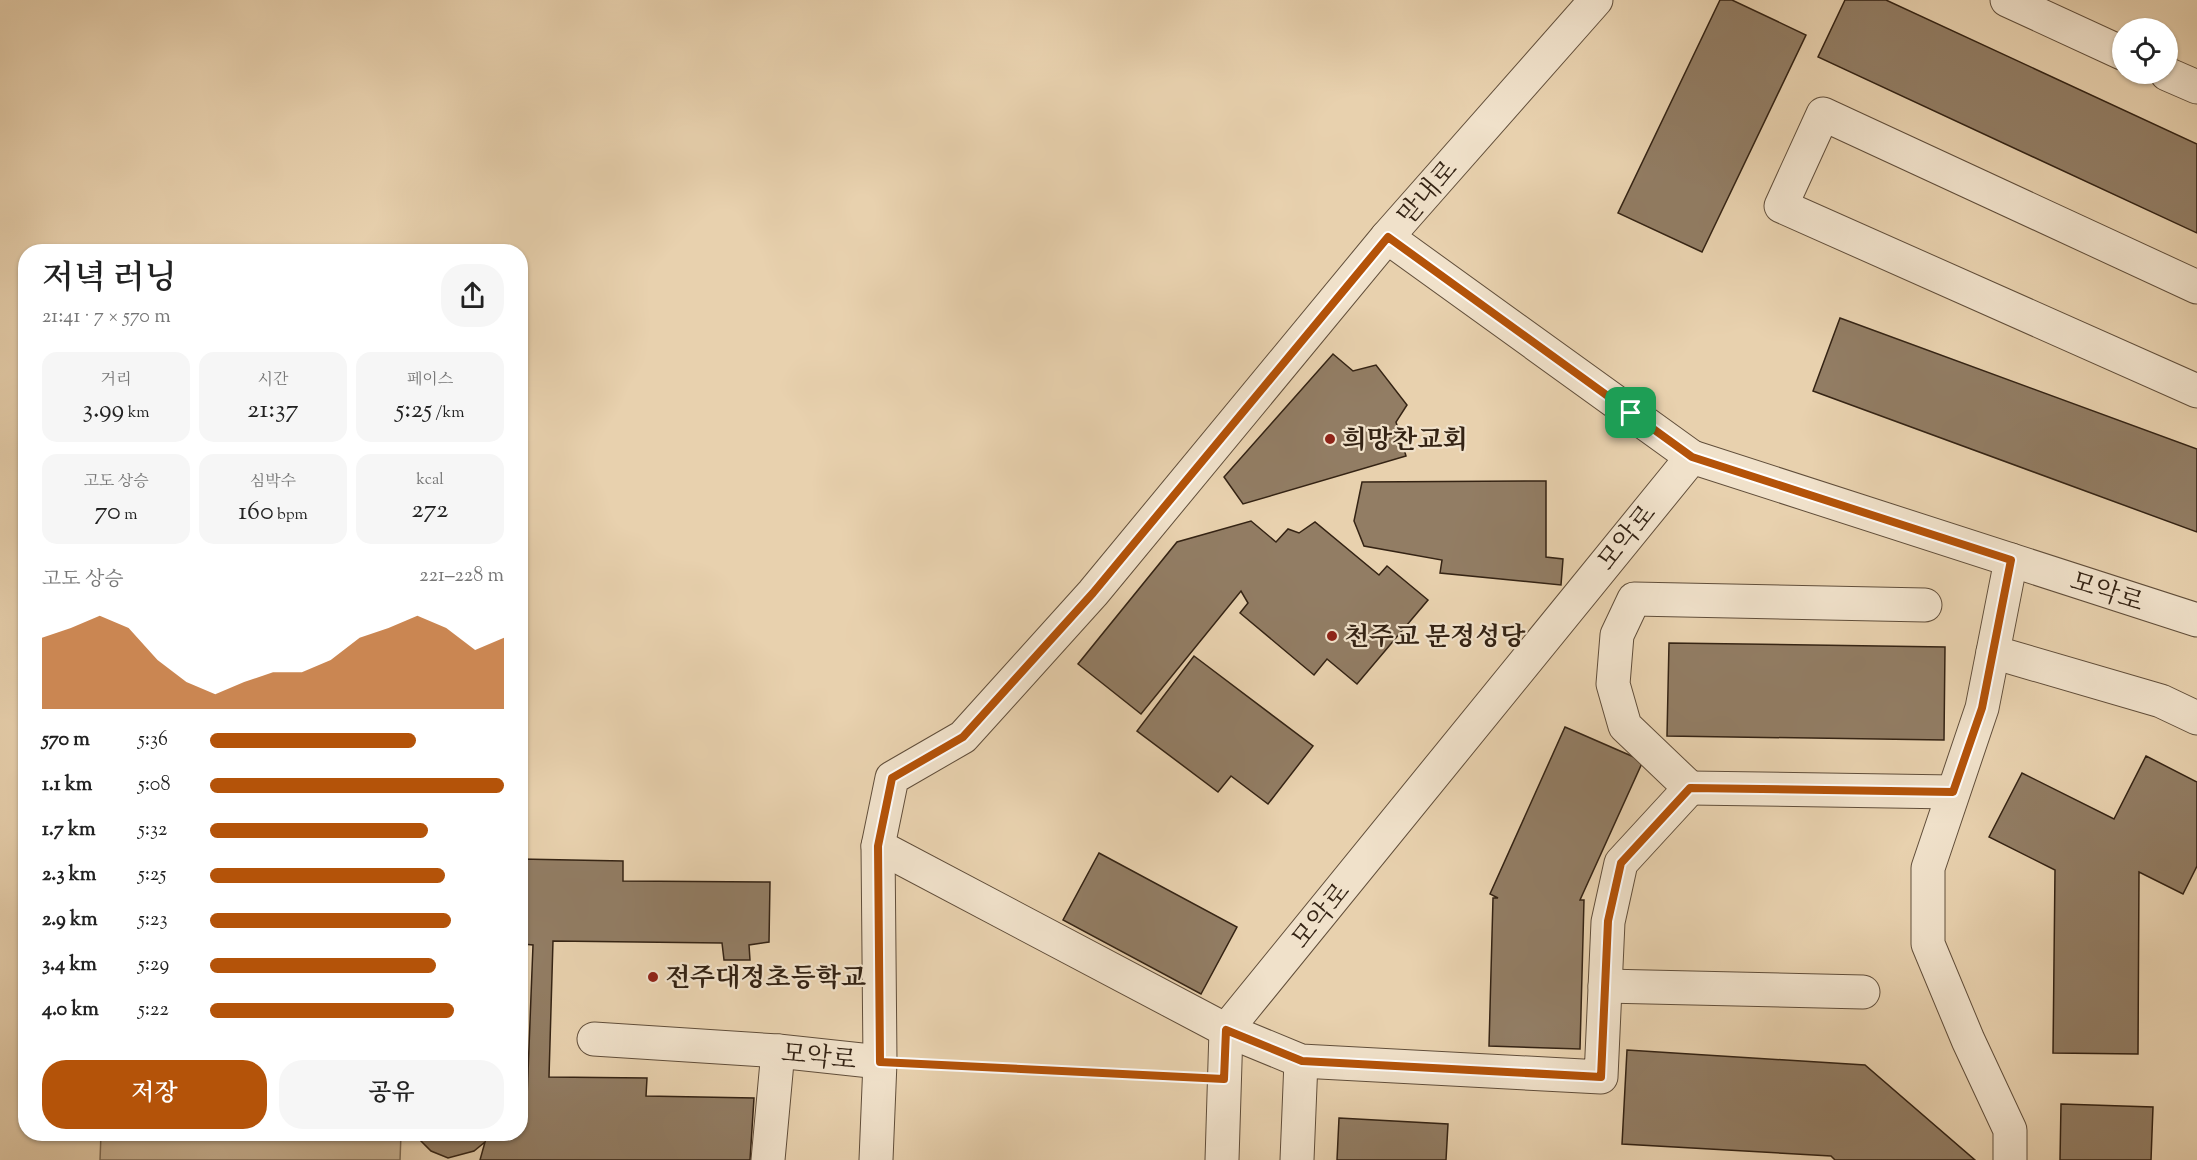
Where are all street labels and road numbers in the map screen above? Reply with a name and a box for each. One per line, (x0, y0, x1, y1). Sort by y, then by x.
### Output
street label: 맏내로 (1390, 153, 1468, 234)
street label: 모악로 (1590, 498, 1666, 579)
street label: 모악로 (2065, 564, 2148, 623)
street label: 모악로 (1284, 876, 1360, 957)
street label: 모악로 (779, 1036, 858, 1081)

